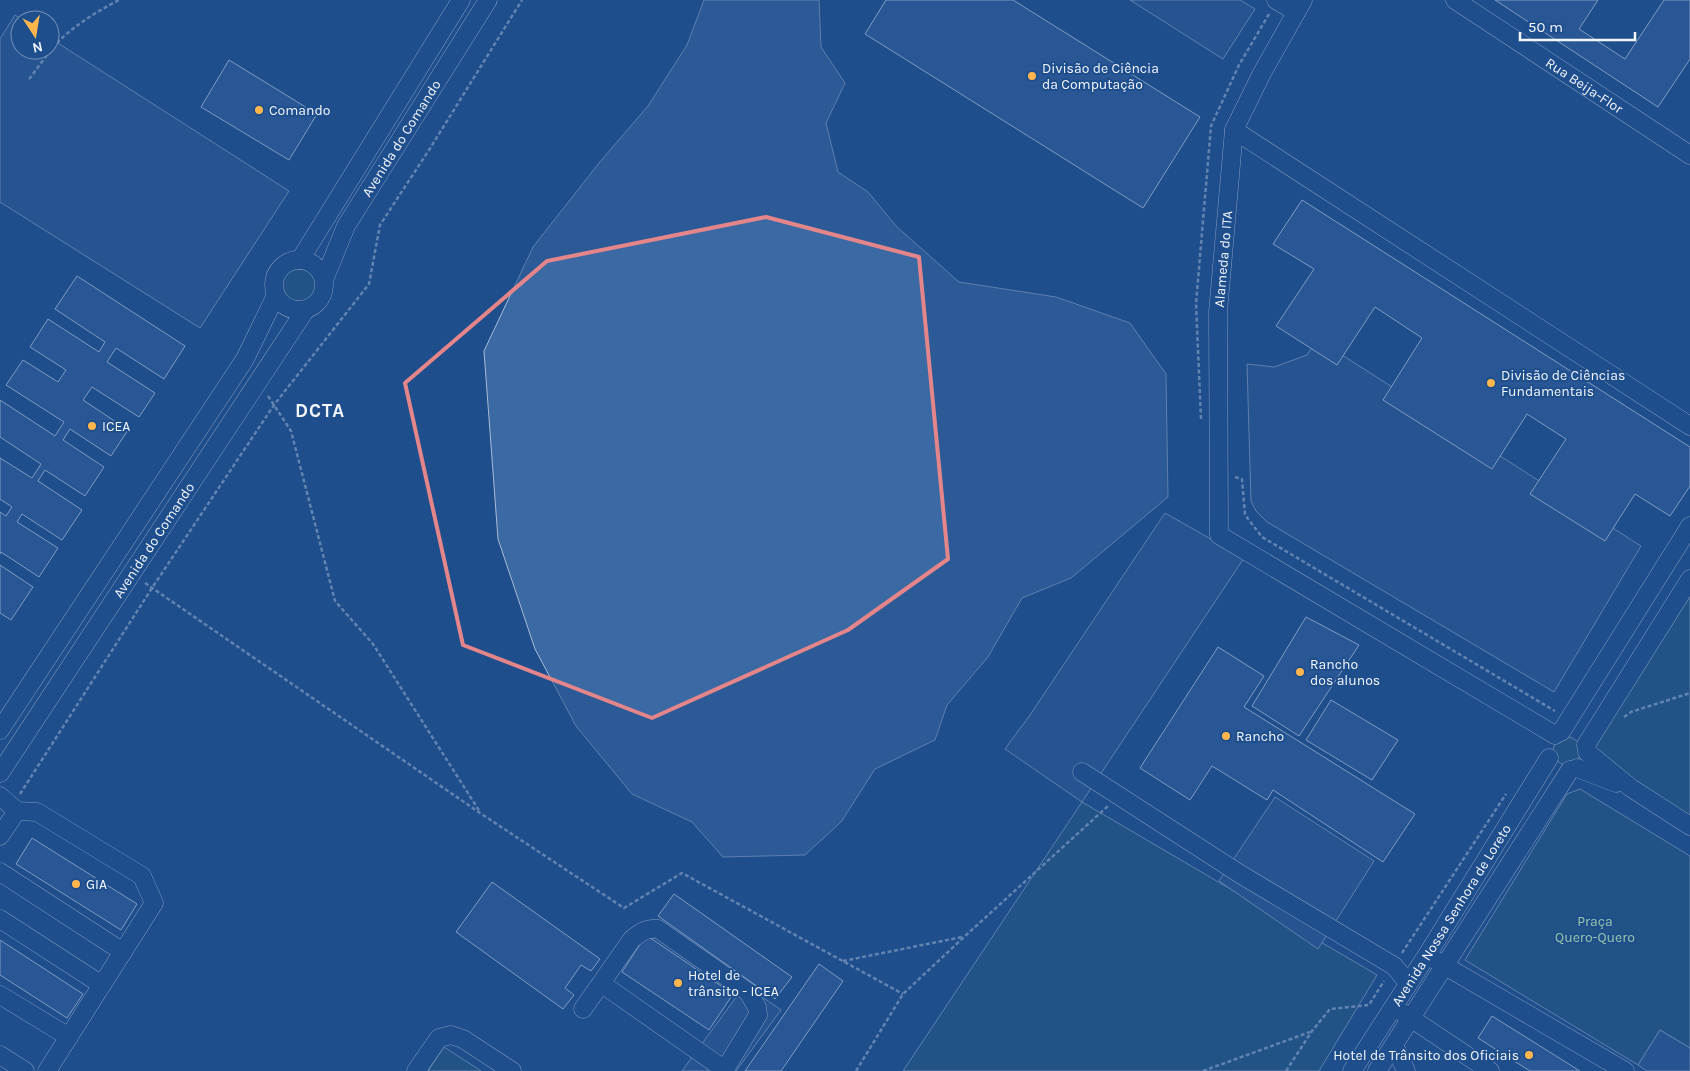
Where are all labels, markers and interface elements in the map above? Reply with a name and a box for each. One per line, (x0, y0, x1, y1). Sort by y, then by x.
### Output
north arrow (10, 10, 60, 60)
scale bar (1520, 10, 1635, 42)
text: 50 m (1528, 18, 1563, 36)
text: N (31, 38, 44, 57)
street label: Rua Beija-Flor (1542, 54, 1627, 118)
place label: Divisão de Ciência da Computação (1042, 60, 1159, 93)
marker: Divisão de Ciência da Computação (1026, 70, 1038, 82)
street label: Avenida do Comando (359, 77, 445, 200)
place label: Comando (269, 102, 330, 119)
marker: Comando (253, 104, 265, 116)
street label: Alameda do ITA (1211, 210, 1236, 308)
place label: Divisão de Ciências Fundamentais (1501, 367, 1625, 400)
marker: Divisão de Ciências Fundamentais (1485, 377, 1497, 389)
district label: DCTA (295, 400, 345, 422)
place label: ICEA (102, 418, 130, 435)
marker: ICEA (86, 420, 98, 432)
street label: Avenida do Comando (110, 479, 198, 601)
place label: Rancho dos alunos (1310, 656, 1380, 689)
marker: Rancho dos alunos (1294, 666, 1306, 678)
place label: Rancho (1236, 728, 1284, 745)
marker: Rancho (1220, 730, 1232, 742)
street label: Avenida Nossa Senhora de Loreto (1388, 821, 1515, 1009)
place label: GIA (86, 876, 107, 893)
marker: GIA (70, 878, 82, 890)
park label: Praça Quero-Quero (1555, 913, 1635, 946)
place label: Hotel de trânsito - ICEA (688, 967, 779, 1000)
marker: Hotel de trânsito - ICEA (672, 977, 684, 989)
place label: Hotel de Trânsito dos Oficiais (1333, 1047, 1519, 1064)
marker: Hotel de Trânsito dos Oficiais (1523, 1049, 1535, 1061)

